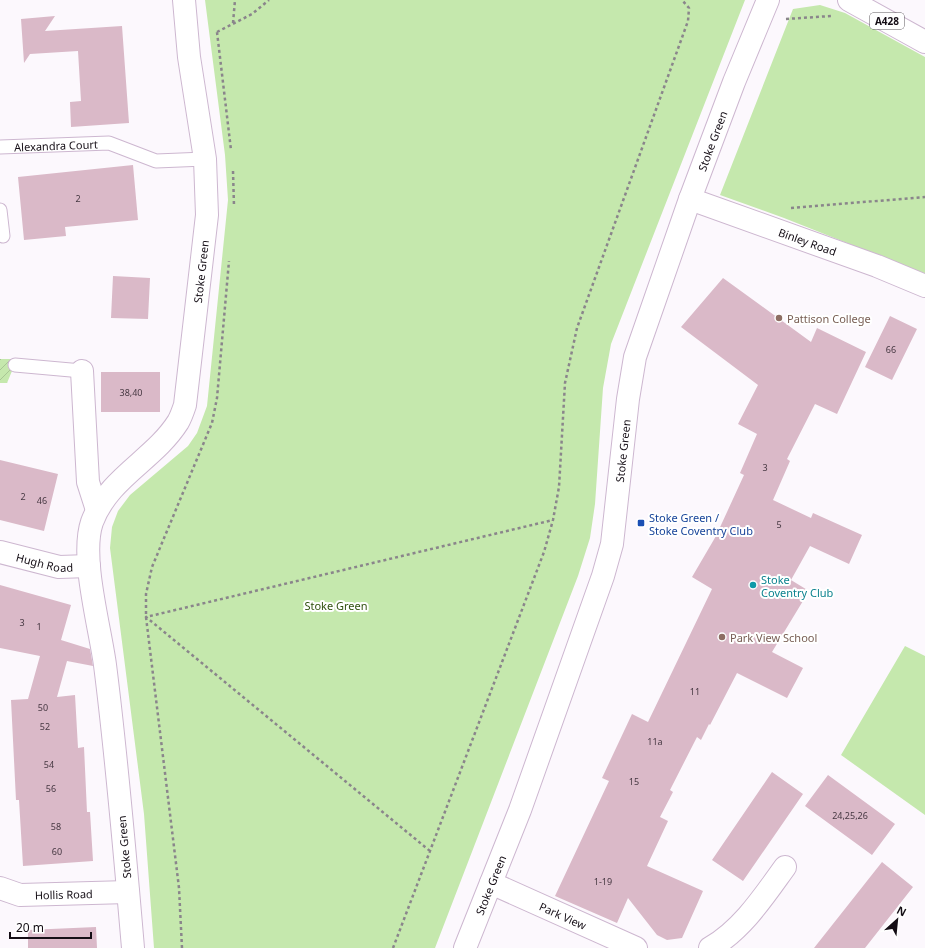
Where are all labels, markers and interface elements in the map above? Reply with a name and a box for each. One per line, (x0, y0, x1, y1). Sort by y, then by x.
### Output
road number: A428 (870, 13, 904, 29)
street label: Stoke Green (694, 109, 730, 173)
street label: Alexandra Court (14, 136, 98, 154)
house number: 2 (75, 192, 81, 205)
street label: Binley Road (777, 224, 839, 258)
street label: Stoke Green (189, 239, 212, 304)
place label: Pattison College (787, 311, 871, 326)
marker: Pattison College (774, 313, 784, 323)
house number: 66 (886, 343, 896, 356)
house number: 38,40 (119, 386, 143, 399)
street label: Stoke Green (611, 418, 633, 483)
house number: 3 (762, 461, 768, 474)
house number: 2 (20, 490, 26, 503)
house number: 46 (37, 494, 47, 507)
place label: Stoke Green / Stoke Coventry Club (649, 510, 753, 538)
marker: Stoke Green / Stoke Coventry Club (636, 518, 646, 528)
house number: 5 (776, 518, 782, 531)
street label: Hugh Road (15, 549, 73, 575)
place label: Stoke Coventry Club (761, 572, 834, 600)
marker: Stoke Coventry Club (748, 580, 758, 590)
park label: Stoke Green (304, 598, 368, 613)
house number: 3 (19, 616, 25, 629)
house number: 1 (36, 620, 42, 633)
place label: Park View School (730, 630, 817, 645)
marker: Park View School (717, 632, 727, 642)
house number: 11 (690, 685, 700, 698)
house number: 50 (38, 701, 48, 714)
house number: 52 (40, 720, 50, 733)
house number: 11a (647, 735, 663, 748)
house number: 54 (44, 758, 54, 771)
house number: 15 (629, 775, 639, 788)
house number: 56 (46, 782, 56, 795)
house number: 24,25,26 (832, 809, 868, 822)
street label: Stoke Green (114, 815, 134, 879)
house number: 58 (51, 820, 61, 833)
house number: 60 (52, 845, 62, 858)
street label: Stoke Green (472, 853, 509, 917)
house number: 1-19 (594, 875, 612, 888)
street label: Hollis Road (35, 885, 93, 902)
street label: Park View (537, 898, 589, 933)
north arrow (877, 900, 917, 940)
text: N (894, 902, 909, 919)
scale bar (10, 914, 91, 940)
text: 20 m (16, 919, 44, 936)

